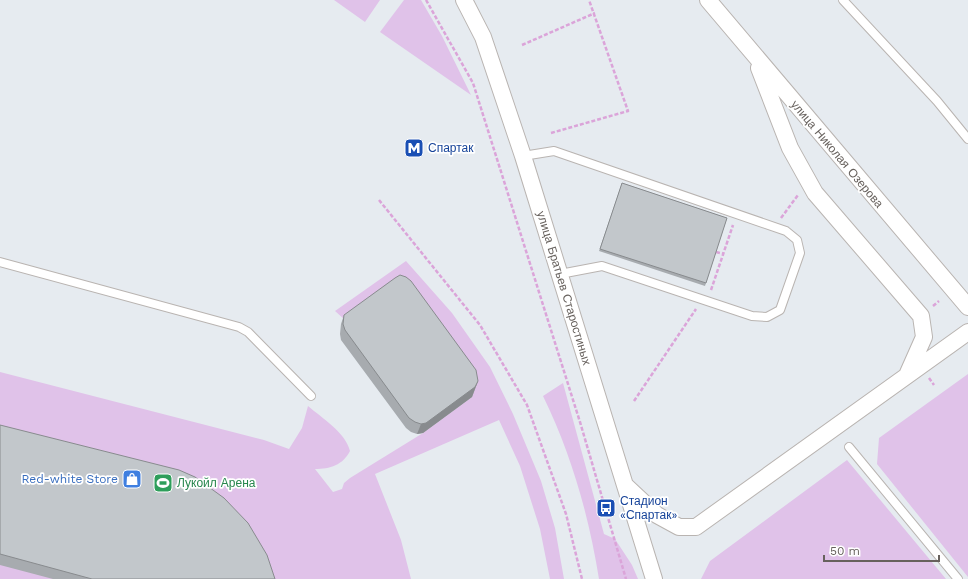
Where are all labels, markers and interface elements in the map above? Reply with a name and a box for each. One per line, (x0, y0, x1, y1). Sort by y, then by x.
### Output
street label: улица Николая Озерова (788, 97, 886, 211)
metro station icon: Спартак (403, 137, 425, 159)
place label: Спартак (428, 141, 474, 155)
street label: улица Братьев Старостиных (534, 209, 594, 367)
shop icon: Red-white Store (121, 468, 143, 490)
place label: Red-white Store (22, 472, 118, 486)
sports icon: Лукойл Арена (152, 472, 174, 494)
place label: Лукойл Арена (177, 476, 256, 490)
place label: Стадион «Спартак» (620, 494, 677, 522)
bus stop icon: Стадион «Спартак» (595, 497, 617, 519)
scale bar (824, 537, 939, 563)
text: 50 m (830, 544, 860, 558)

